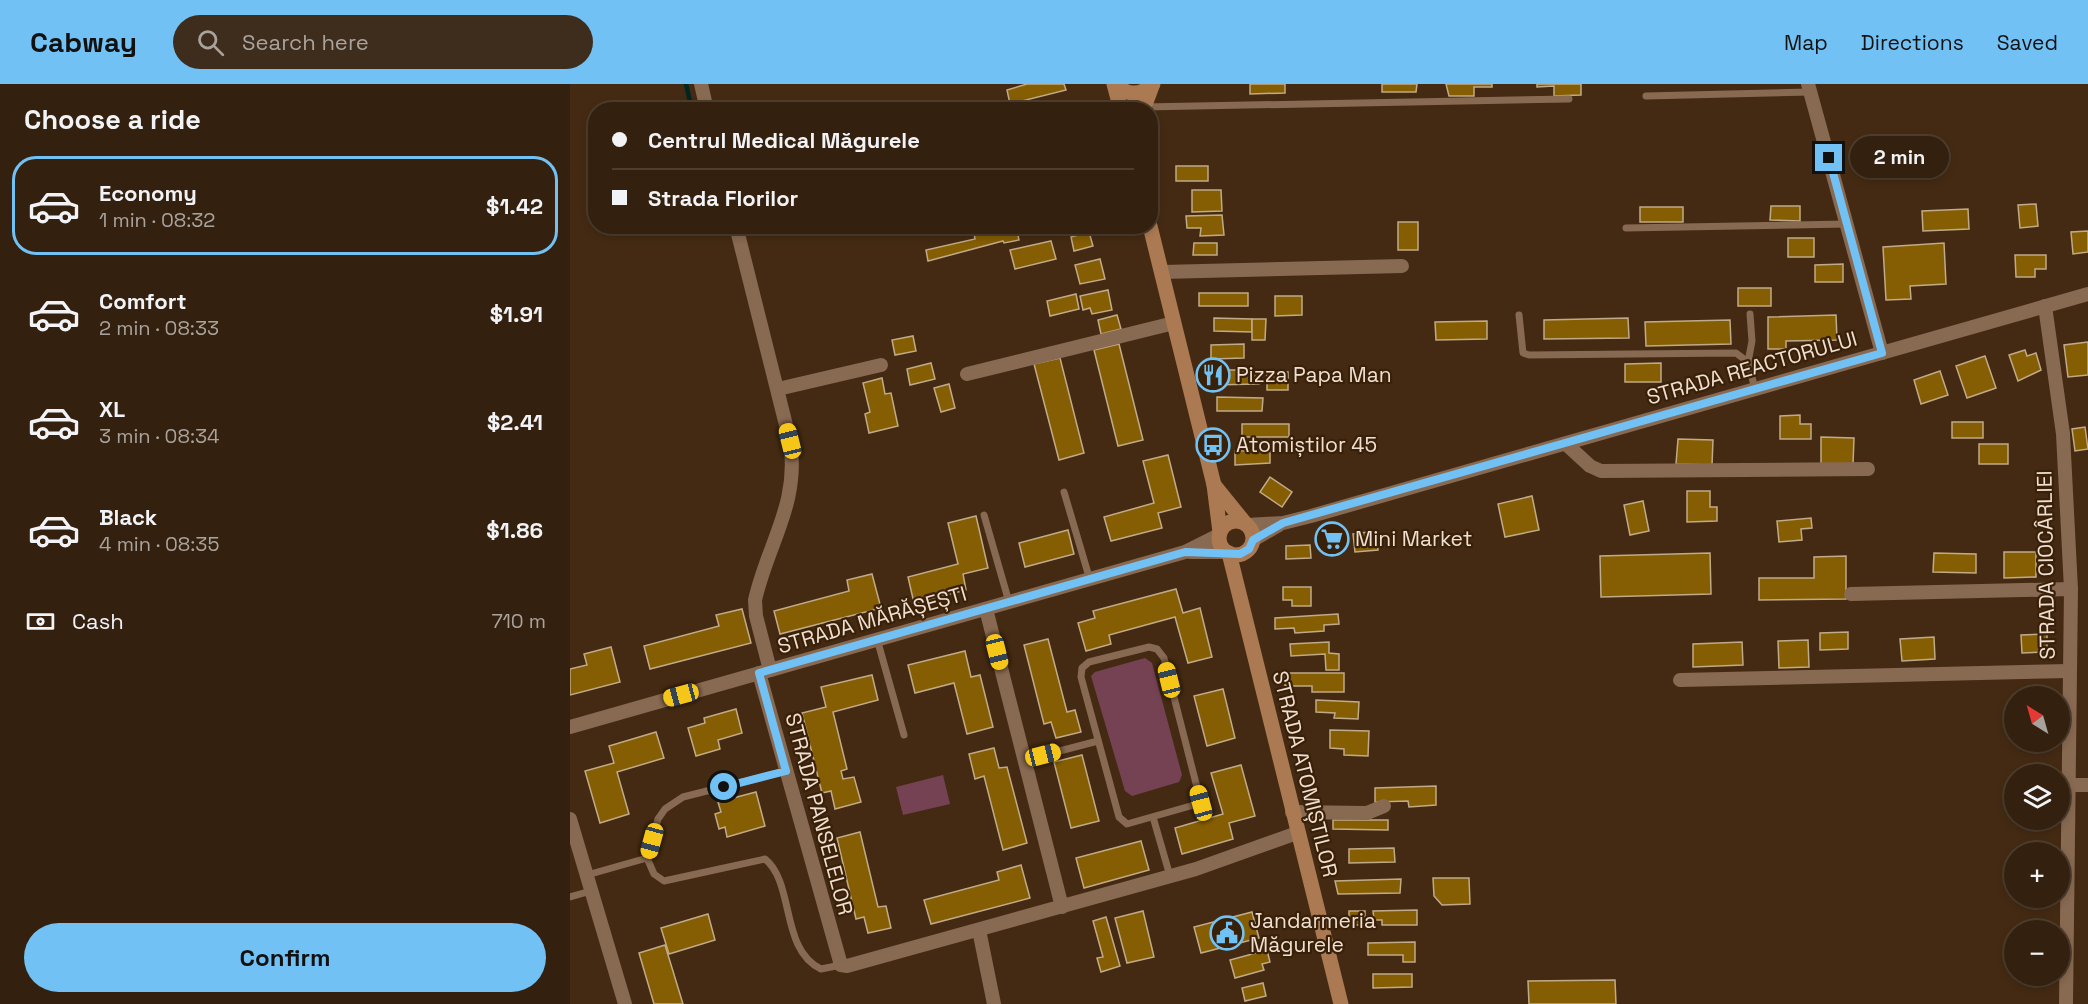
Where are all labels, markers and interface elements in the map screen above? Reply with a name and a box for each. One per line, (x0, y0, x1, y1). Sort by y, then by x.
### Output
search box (173, 15, 593, 69)
text: Cabway (30, 24, 137, 60)
icon: search (194, 26, 227, 59)
text: Search here (242, 28, 369, 56)
text: Map (1784, 29, 1828, 56)
text: Directions (1861, 29, 1964, 56)
text: Saved (1997, 29, 2058, 56)
text: Choose a ride (24, 102, 201, 137)
text: Centrul Medical Măgurele (648, 126, 920, 154)
callout: 2 min (1850, 137, 1949, 179)
route end (1815, 144, 1842, 171)
text: 2 min (1874, 144, 1925, 170)
icon: car (27, 179, 81, 233)
text: Economy (99, 179, 197, 207)
text: Strada Florilor (648, 184, 798, 212)
text: $1.42 (486, 192, 543, 220)
text: 1 min · 08:32 (99, 207, 215, 233)
icon: car (27, 287, 81, 341)
text: Comfort (99, 287, 187, 315)
text: $1.91 (490, 300, 543, 328)
text: 2 min · 08:33 (99, 315, 219, 341)
street label: STRADA REACTORULUI (1644, 325, 1860, 410)
restaurant icon: Pizza Papa Man (1195, 357, 1231, 393)
place label: Pizza Papa Man (1236, 361, 1392, 388)
icon: car (27, 395, 81, 449)
text: XL (99, 395, 125, 423)
text: $2.41 (487, 408, 543, 436)
car (777, 421, 803, 461)
text: 3 min · 08:34 (99, 423, 220, 449)
bus stop icon: Atomiștilor 45 (1195, 427, 1231, 463)
place label: Atomiștilor 45 (1236, 431, 1377, 458)
street label: STRADA CIOCÂRLIEI (2030, 470, 2061, 660)
icon: car (27, 503, 81, 557)
text: Black (99, 503, 157, 531)
text: $1.86 (486, 516, 543, 544)
supermarket icon: Mini Market (1314, 521, 1350, 557)
place label: Mini Market (1355, 525, 1472, 552)
text: 4 min · 08:35 (99, 531, 219, 557)
street label: STRADA MĂRĂȘEȘTI (774, 580, 969, 659)
icon: cash (24, 605, 57, 638)
text: Cash (72, 607, 124, 635)
text: 710 m (491, 608, 546, 634)
car (984, 632, 1010, 672)
car (1156, 660, 1182, 700)
street label: STRADA ATOMIȘTILOR (1267, 668, 1344, 880)
car (661, 682, 701, 708)
north arrow (2004, 686, 2070, 752)
map controls (2004, 686, 2070, 986)
street label: STRADA PANSELELOR (780, 710, 859, 918)
car (1023, 742, 1063, 768)
button: layers (2004, 764, 2070, 830)
route start (710, 773, 737, 800)
car (1188, 783, 1214, 823)
car (639, 821, 665, 861)
button: + (2004, 842, 2070, 908)
place label: Jandarmeria Măgurele (1250, 907, 1376, 958)
public building icon: Jandarmeria Măgurele (1209, 915, 1245, 951)
button: − (2004, 920, 2070, 986)
button: Confirm (24, 923, 546, 992)

